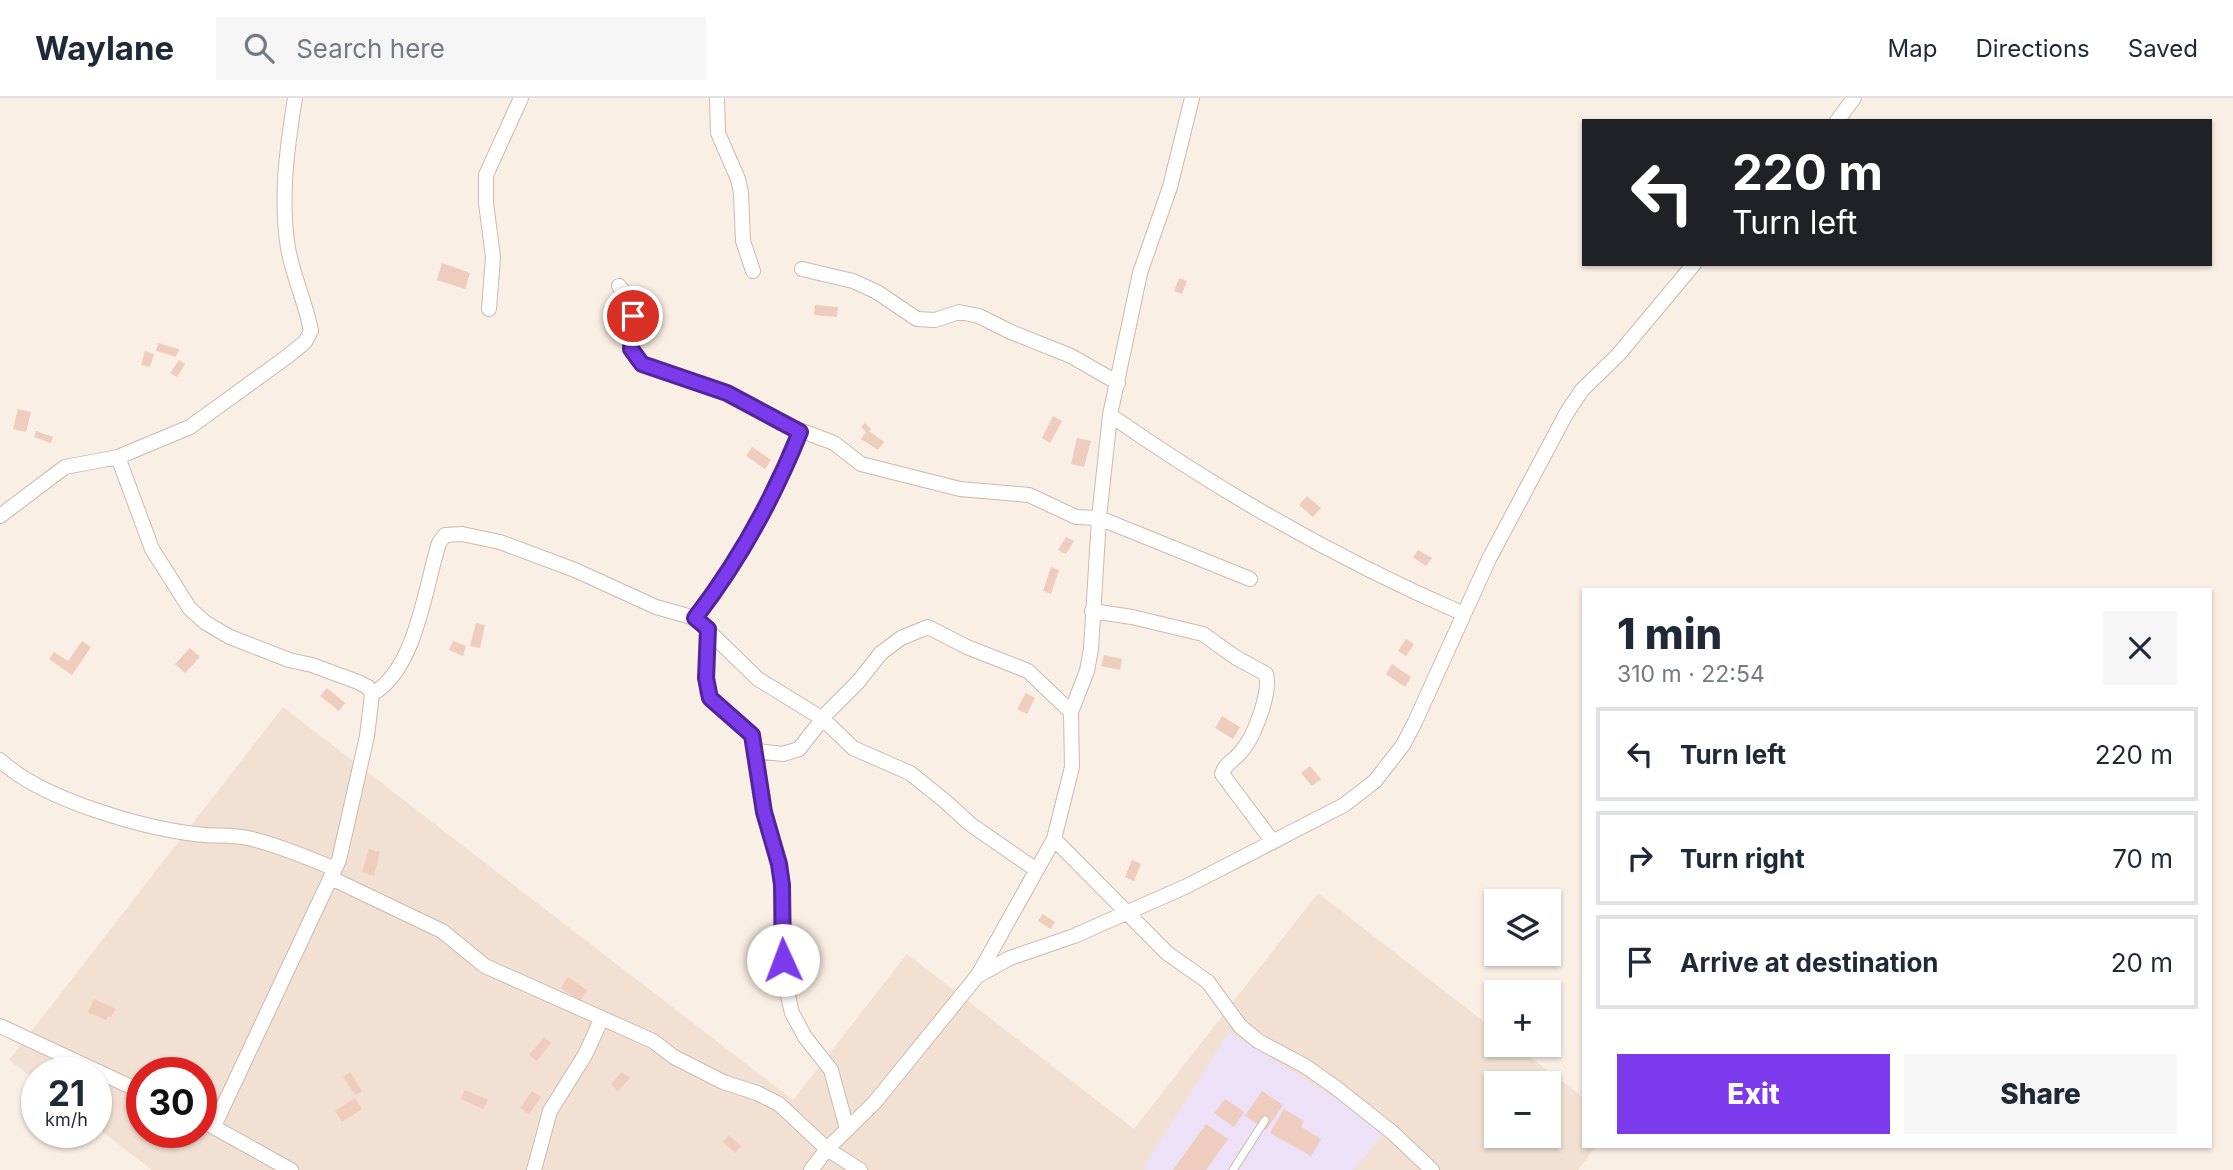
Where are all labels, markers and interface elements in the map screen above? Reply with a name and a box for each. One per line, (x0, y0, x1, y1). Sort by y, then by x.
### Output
search box (216, 17, 706, 80)
text: Waylane (35, 28, 174, 68)
icon: search (240, 29, 278, 67)
text: Search here (296, 33, 445, 64)
text: Map (1888, 34, 1937, 63)
text: Directions (1975, 34, 2090, 63)
text: Saved (2128, 34, 2198, 63)
text: 220 m (1732, 143, 1883, 202)
icon: left (1617, 147, 1708, 238)
text: Turn left (1732, 203, 1857, 242)
pin (603, 286, 663, 346)
icon: arrive (614, 297, 652, 335)
text: 1 min (1617, 608, 1722, 659)
button: close (2103, 611, 2177, 685)
text: 310 m · 22:54 (1617, 660, 1765, 688)
icon: left (1621, 735, 1659, 773)
text: Turn left (1680, 739, 1786, 770)
text: 220 m (2095, 739, 2173, 770)
icon: right (1621, 839, 1659, 877)
text: Turn right (1680, 843, 1805, 874)
text: 70 m (2112, 843, 2173, 874)
map controls (1484, 889, 1561, 1148)
button: layers (1484, 889, 1561, 966)
position arrow (746, 923, 820, 997)
icon: arrive (1621, 943, 1659, 981)
text: Arrive at destination (1680, 947, 1939, 978)
text: 20 m (2111, 947, 2173, 978)
button: + (1484, 980, 1561, 1057)
button: Exit (1617, 1054, 1890, 1134)
button: Share (1904, 1054, 2177, 1134)
speed limit sign: 30 (126, 1057, 217, 1148)
button: − (1484, 1071, 1561, 1148)
text: 21 (48, 1072, 85, 1114)
text: km/h (45, 1109, 88, 1130)

